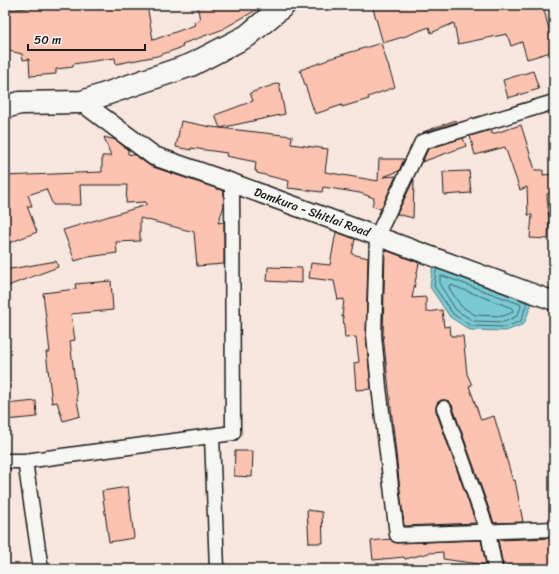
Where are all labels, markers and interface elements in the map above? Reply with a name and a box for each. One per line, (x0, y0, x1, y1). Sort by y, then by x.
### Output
scale bar (28, 26, 145, 52)
text: 50 m (34, 29, 61, 51)
street label: Damkura - Shitlai Road (251, 181, 375, 244)

